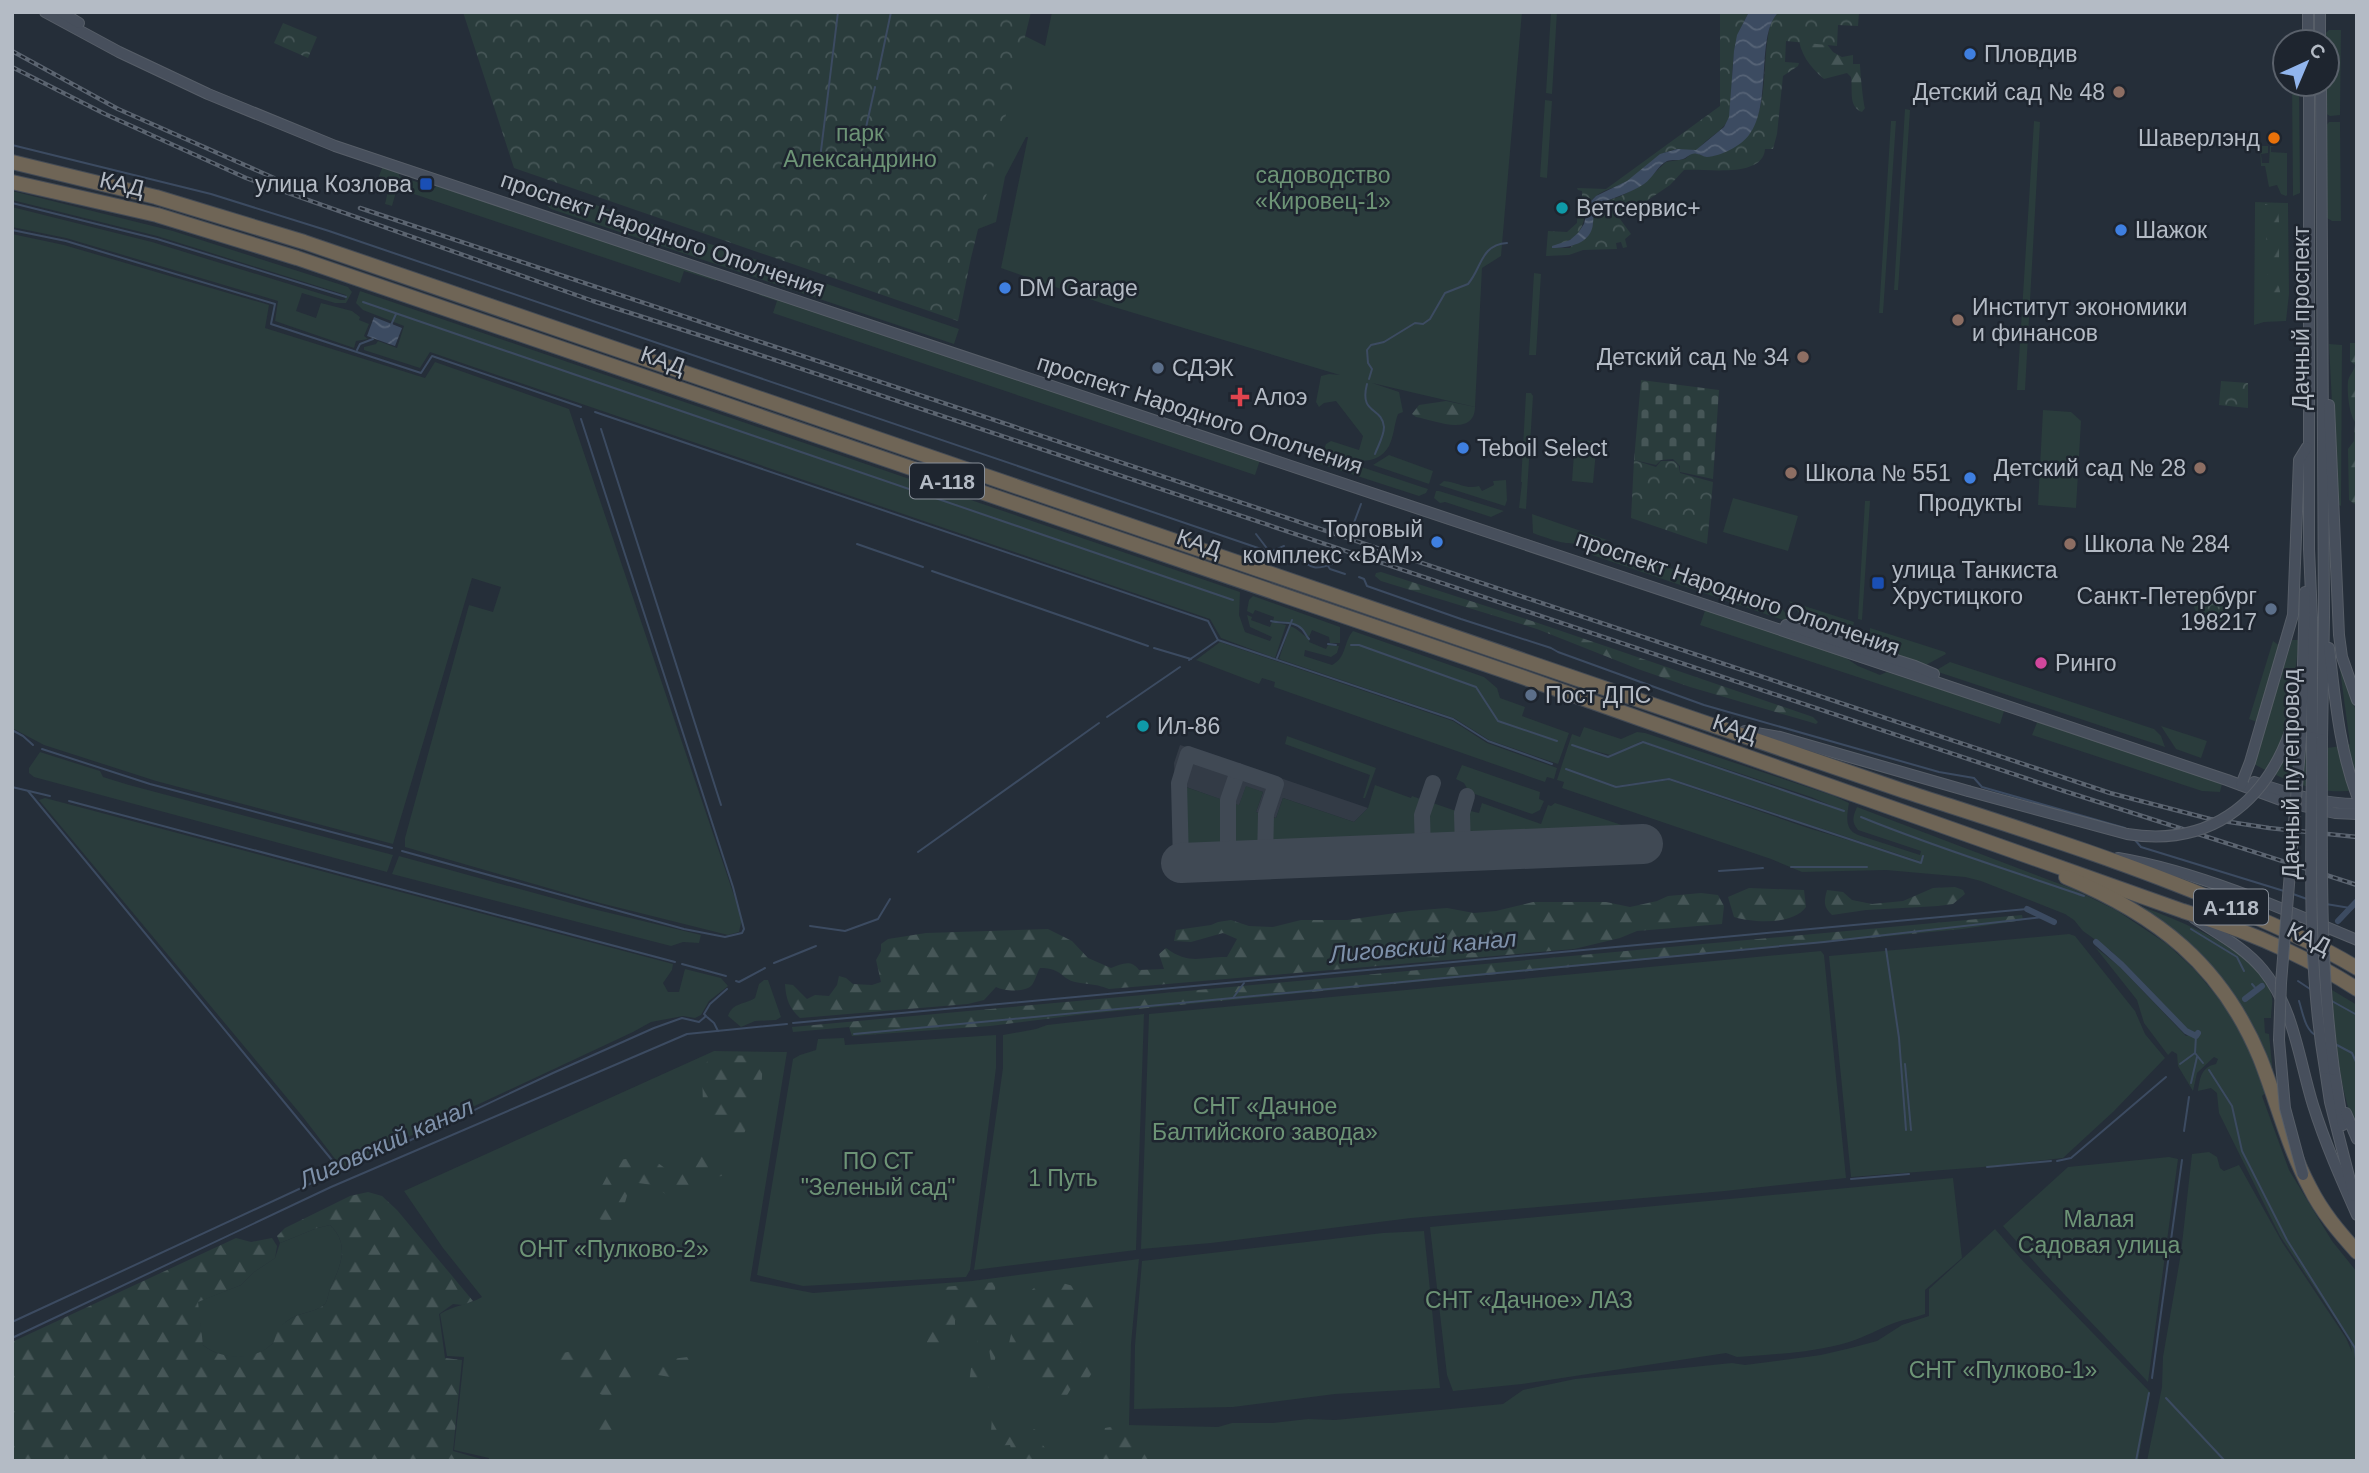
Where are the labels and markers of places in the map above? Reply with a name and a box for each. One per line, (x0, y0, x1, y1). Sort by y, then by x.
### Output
place label: Пловдив (1984, 41, 2077, 67)
marker: Пловдив (1962, 46, 1978, 62)
place label: Детский сад № 48 (1913, 79, 2105, 105)
marker: Детский сад № 48 (2111, 84, 2127, 100)
place label: Шаверлэнд (2138, 125, 2261, 151)
marker: Шаверлэнд (2266, 130, 2282, 146)
place label: улица Козлова (255, 171, 412, 197)
marker: улица Козлова (418, 176, 434, 192)
place label: Ветсервис+ (1576, 195, 1701, 221)
marker: Ветсервис+ (1554, 200, 1570, 216)
place label: Шажок (2135, 217, 2208, 243)
marker: Шажок (2113, 222, 2129, 238)
place label: DM Garage (1019, 275, 1138, 301)
marker: DM Garage (997, 280, 1013, 296)
place label: Институт экономики и финансов (1972, 294, 2187, 346)
marker: Институт экономики и финансов (1950, 312, 1966, 328)
place label: Детский сад № 34 (1597, 344, 1789, 370)
marker: Детский сад № 34 (1795, 349, 1811, 365)
place label: СДЭК (1172, 355, 1234, 381)
marker: СДЭК (1150, 360, 1166, 376)
place label: Алоэ (1254, 384, 1308, 410)
marker: Алоэ (1232, 389, 1248, 405)
place label: Teboil Select (1477, 435, 1608, 461)
marker: Teboil Select (1455, 440, 1471, 456)
place label: Детский сад № 28 (1994, 455, 2186, 481)
place label: Школа № 551 (1805, 460, 1951, 486)
marker: Детский сад № 28 (2192, 460, 2208, 476)
marker: Школа № 551 (1783, 465, 1799, 481)
marker: Продукты (1962, 470, 1978, 486)
place label: Продукты (1918, 490, 2022, 516)
place label: Торговый комплекс «ВАМ» (1243, 516, 1423, 568)
place label: Школа № 284 (2084, 531, 2230, 557)
marker: Торговый комплекс «ВАМ» (1429, 534, 1445, 550)
marker: Школа № 284 (2062, 536, 2078, 552)
place label: улица Танкиста Хрустицкого (1892, 557, 2058, 609)
marker: улица Танкиста Хрустицкого (1870, 575, 1886, 591)
place label: Санкт-Петербург 198217 (2077, 583, 2257, 635)
marker: Санкт-Петербург 198217 (2263, 601, 2279, 617)
place label: Ринго (2055, 650, 2117, 676)
marker: Ринго (2033, 655, 2049, 671)
place label: Пост ДПС (1545, 682, 1651, 708)
marker: Пост ДПС (1523, 687, 1539, 703)
place label: Ил-86 (1157, 713, 1220, 739)
marker: Ил-86 (1135, 718, 1151, 734)

